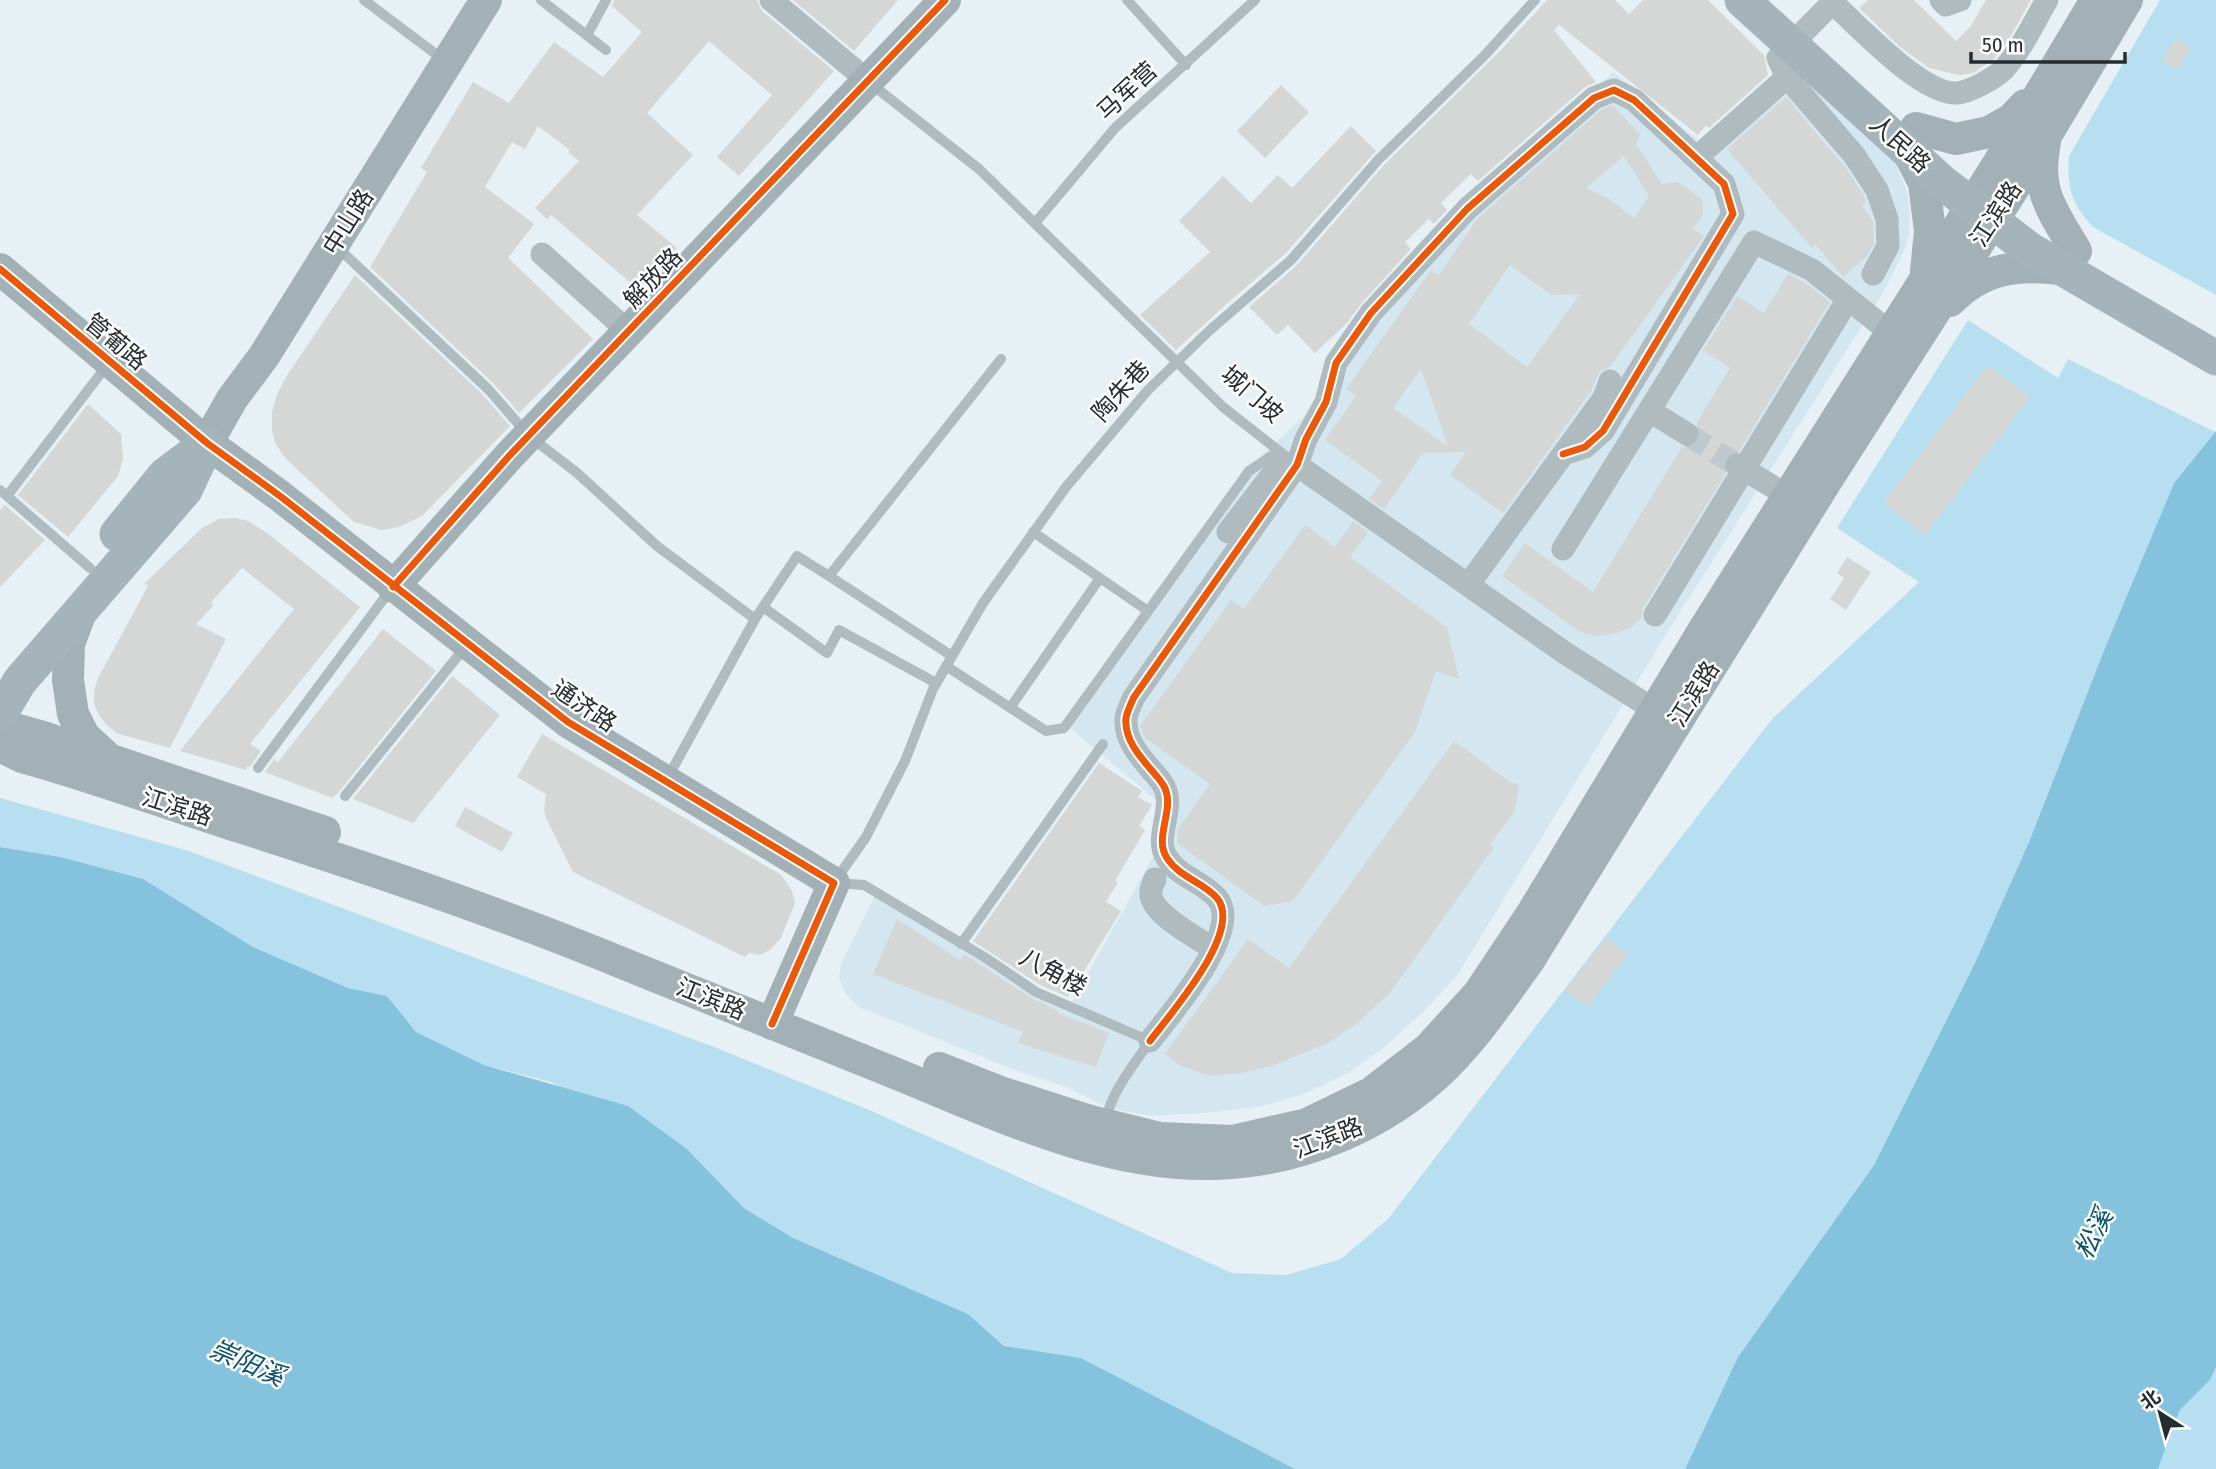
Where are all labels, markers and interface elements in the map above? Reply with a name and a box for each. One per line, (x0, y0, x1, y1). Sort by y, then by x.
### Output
scale bar (1971, 21, 2125, 65)
text: 50 m (1982, 32, 2024, 58)
street label: 马军营 (1091, 56, 1163, 126)
street label: 人民路 (1864, 110, 1936, 178)
street label: 江滨路 (1965, 176, 2027, 252)
street label: 中山路 (317, 184, 379, 260)
street label: 解放路 (618, 242, 688, 314)
street label: 管葡路 (79, 308, 153, 376)
street label: 陶朱巷 (1087, 355, 1155, 427)
street label: 城门坡 (1216, 360, 1288, 428)
street label: 江滨路 (1663, 656, 1725, 732)
street label: 通济路 (546, 674, 622, 738)
street label: 江滨路 (138, 783, 216, 831)
street label: 八角楼 (1015, 943, 1091, 1001)
street label: 江滨路 (672, 973, 750, 1025)
street label: 江滨路 (1289, 1112, 1367, 1164)
water label: 松溪 (2068, 1201, 2121, 1264)
water label: 崇阳溪 (205, 1333, 292, 1394)
north arrow (2125, 1378, 2195, 1448)
text: 北 (2136, 1385, 2165, 1415)

